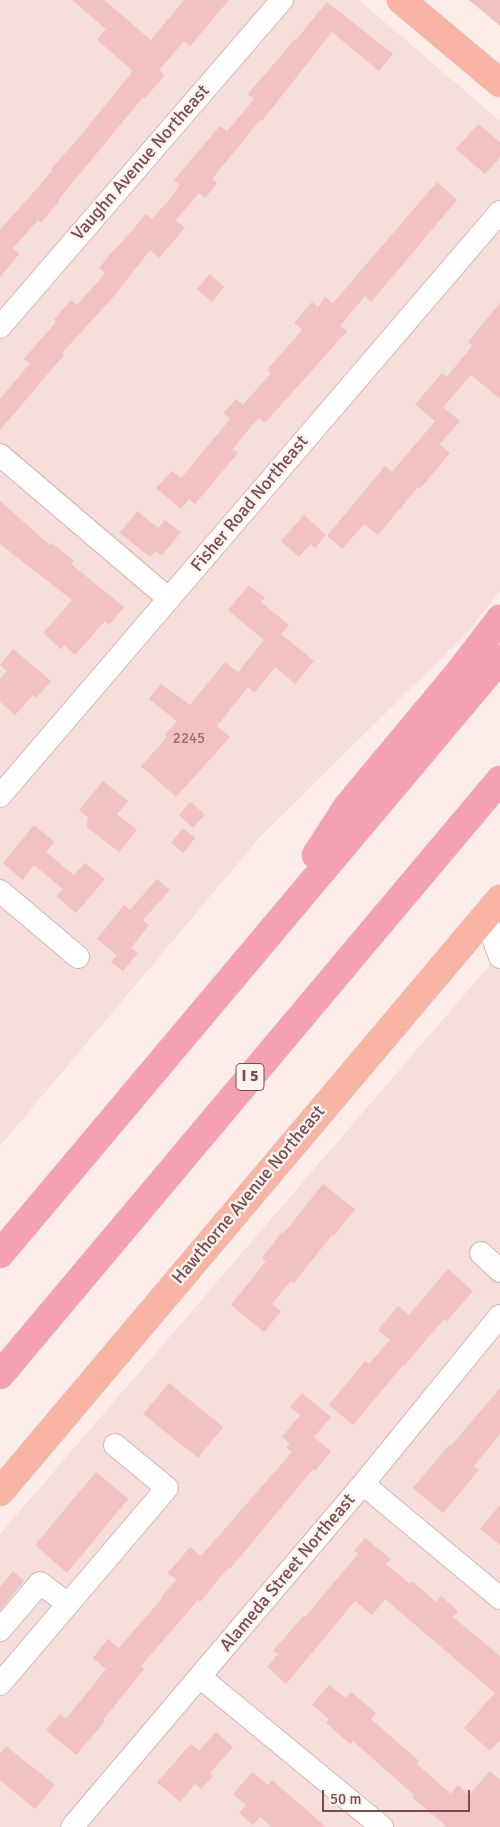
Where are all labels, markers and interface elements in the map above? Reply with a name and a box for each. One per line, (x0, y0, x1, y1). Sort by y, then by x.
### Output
street label: Vaughn Avenue Northeast (68, 81, 214, 245)
street label: Fisher Road Northeast (187, 432, 313, 576)
house number: 2245 (173, 730, 205, 748)
road number: I 5 (236, 1064, 264, 1090)
street label: Hawthorne Avenue Northeast (168, 1101, 330, 1289)
street label: Alameda Street Northeast (216, 1490, 360, 1656)
scale bar (325, 1780, 472, 1812)
text: 50 m (330, 1790, 361, 1808)

